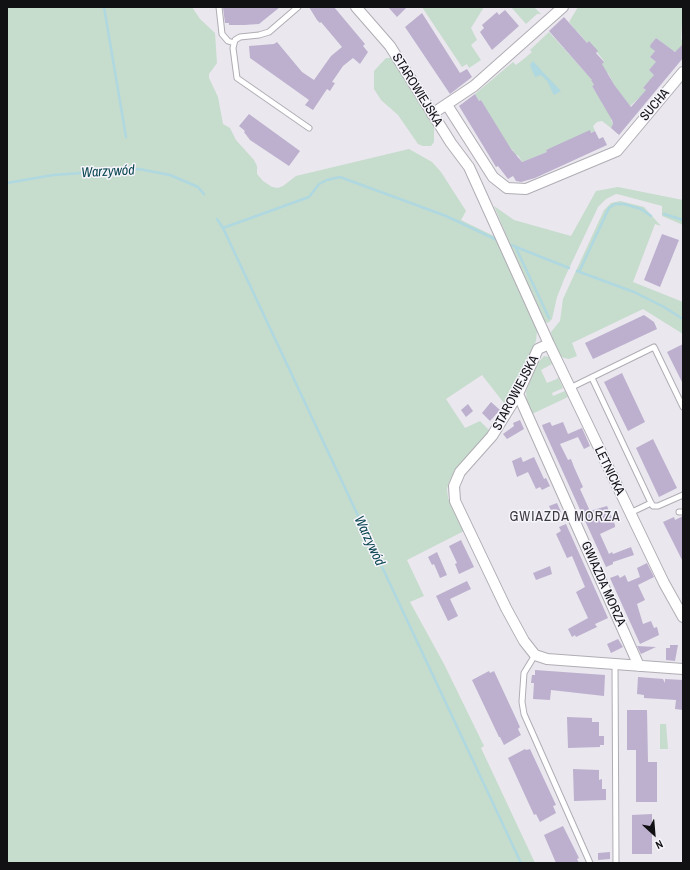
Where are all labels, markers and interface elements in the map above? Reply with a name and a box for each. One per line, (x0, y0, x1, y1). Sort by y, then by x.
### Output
street label: STAROWIEJSKA (388, 51, 446, 129)
street label: SUCHA (637, 86, 673, 124)
water label: Warzywód (81, 162, 135, 182)
street label: STAROWIEJSKA (490, 353, 542, 433)
street label: LETNICKA (591, 444, 627, 498)
district label: GWIAZDA MORZA (509, 509, 621, 525)
water label: Warzywód (350, 513, 388, 569)
street label: GWIAZDA MORZA (577, 539, 629, 629)
north arrow (634, 814, 674, 854)
text: N (653, 837, 665, 853)

